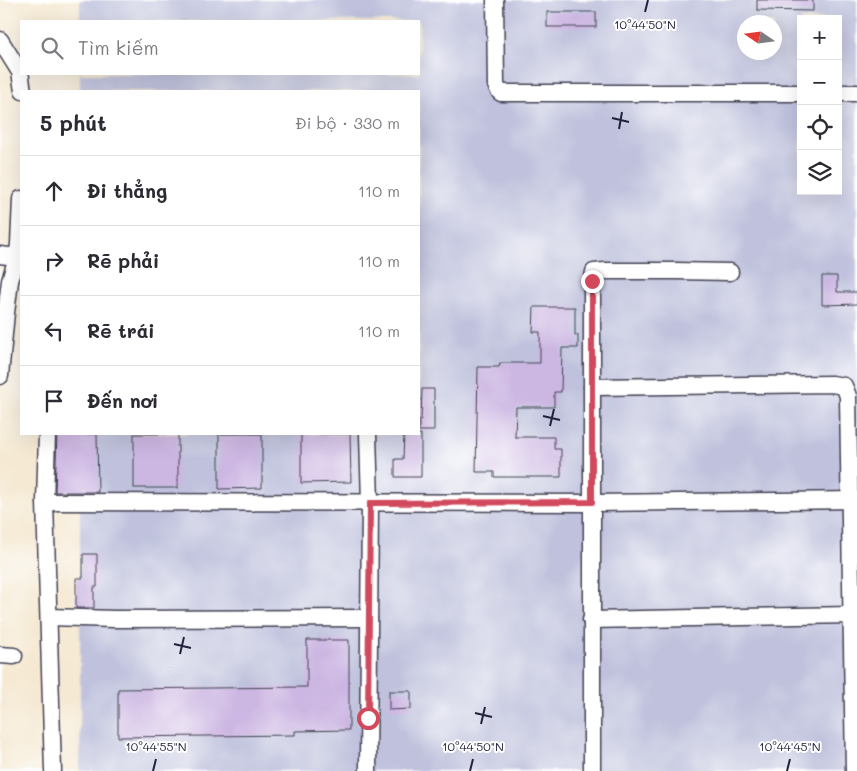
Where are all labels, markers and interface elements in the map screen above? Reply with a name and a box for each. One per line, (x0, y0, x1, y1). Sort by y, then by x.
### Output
north arrow (737, 15, 782, 60)
map controls (797, 15, 842, 195)
button: + (797, 15, 842, 60)
text: 10°44'50"N (614, 16, 676, 32)
search box (20, 20, 420, 75)
icon: search (38, 34, 66, 62)
text: Tìm kiếm (78, 35, 159, 60)
button: − (797, 60, 842, 105)
button: locate (797, 105, 842, 150)
text: 5 phút (40, 109, 107, 136)
text: Đi bộ · 330 m (295, 112, 400, 133)
button: layers (797, 150, 842, 195)
icon: ahead (40, 177, 68, 205)
text: Đi thẳng (87, 178, 167, 203)
text: 110 m (358, 180, 400, 201)
icon: right (40, 247, 68, 275)
text: Rẽ phải (87, 248, 159, 273)
text: 110 m (358, 250, 400, 271)
route end (581, 270, 604, 293)
icon: left (40, 317, 68, 345)
text: Rẽ trái (87, 318, 155, 343)
text: 110 m (358, 320, 400, 341)
icon: arrive (40, 387, 68, 415)
text: Đến nơi (87, 388, 159, 413)
route start (357, 707, 380, 730)
text: 10°44'55"N (125, 738, 187, 754)
text: 10°44'50"N (442, 738, 504, 754)
text: 10°44'45"N (759, 738, 821, 754)

